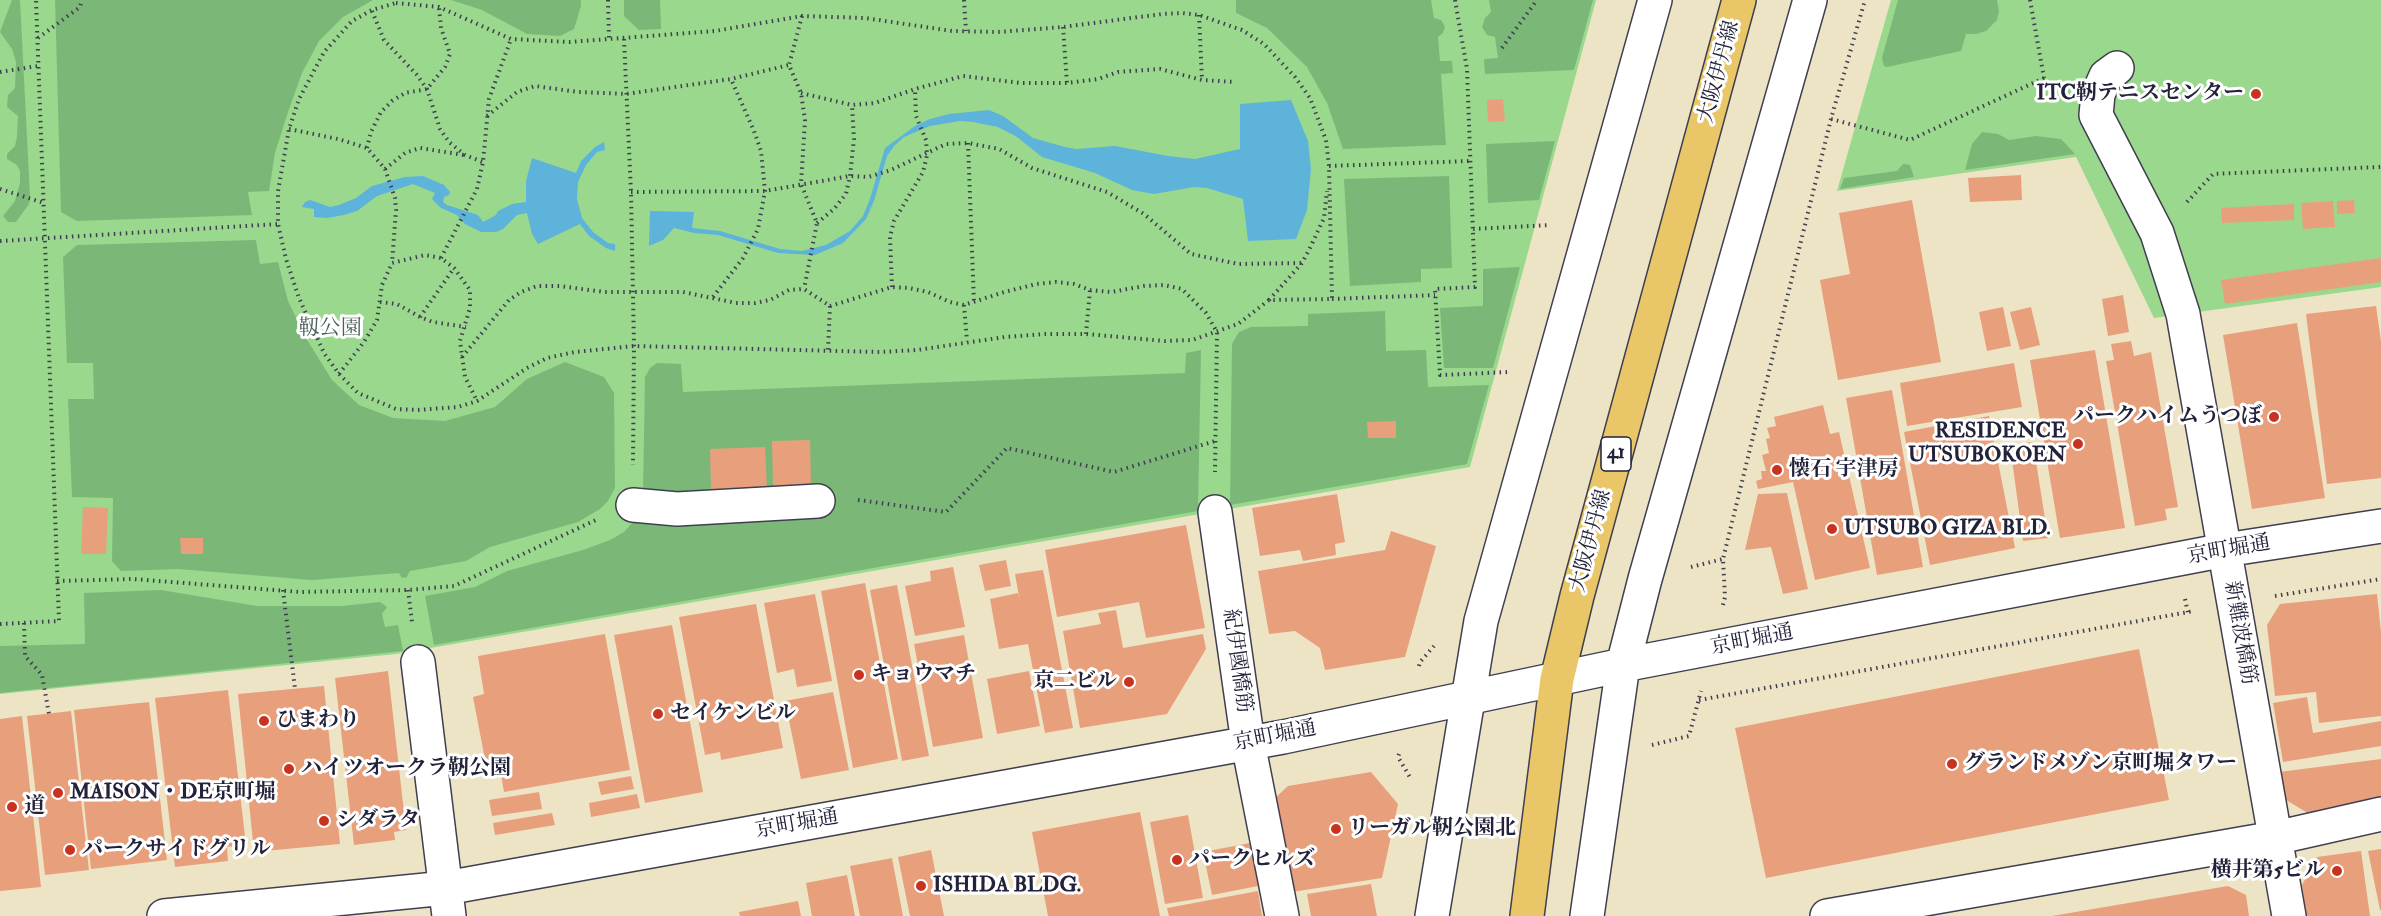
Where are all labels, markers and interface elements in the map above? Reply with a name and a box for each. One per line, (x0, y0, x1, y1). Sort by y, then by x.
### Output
street label: 大阪伊丹線 (1694, 18, 1746, 126)
place label: ITC靭テニスセンター (2037, 81, 2244, 107)
marker: ITC靭テニスセンター (2249, 87, 2263, 101)
park label: 靱公園 (299, 316, 361, 342)
place label: パークハイムうつぼ (2073, 404, 2262, 430)
marker: パークハイムうつぼ (2267, 410, 2281, 424)
place label: RESIDENCE UTSUBOKOEN (1908, 419, 2066, 469)
road number: 41 (1601, 437, 1631, 471)
marker: RESIDENCE UTSUBOKOEN (2071, 437, 2085, 451)
place label: 懐石 宇津房 (1789, 457, 1898, 483)
marker: 懐石 宇津房 (1770, 463, 1784, 477)
street label: 大阪伊丹線 (1566, 487, 1618, 595)
place label: UTSUBO GIZA BLD. (1844, 516, 2051, 542)
marker: UTSUBO GIZA BLD. (1825, 522, 1839, 536)
street label: 京町堀通 (2185, 531, 2273, 571)
street label: 新難波橋筋 (2217, 579, 2261, 687)
street label: 紀伊國橋筋 (1216, 607, 1256, 715)
street label: 京町堀通 (1708, 621, 1796, 661)
place label: キョウマチ (871, 662, 976, 688)
marker: キョウマチ (852, 668, 866, 682)
place label: 京二ビル (1033, 669, 1117, 695)
marker: 京二ビル (1122, 675, 1136, 689)
place label: セイケンビル (670, 701, 796, 727)
marker: セイケンビル (651, 707, 665, 721)
place label: ひまわり (276, 708, 360, 734)
marker: ひまわり (257, 714, 271, 728)
street label: 京町堀通 (1231, 717, 1319, 757)
place label: グランドメゾン京町堀タワー (1964, 751, 2237, 777)
place label: ハイツオークラ靭公園 (301, 756, 511, 782)
marker: グランドメゾン京町堀タワー (1945, 757, 1959, 771)
marker: ハイツオークラ靭公園 (282, 762, 296, 776)
place label: MAISON・DE京町堀 (70, 780, 275, 806)
marker: MAISON・DE京町堀 (51, 786, 65, 800)
place label: 道 (24, 794, 45, 820)
marker: 道 (5, 800, 19, 814)
street label: 京町堀通 (753, 805, 841, 845)
place label: シダラタ (336, 808, 420, 834)
marker: シダラタ (317, 814, 331, 828)
place label: リーガル靭公園北 (1348, 816, 1516, 842)
marker: リーガル靭公園北 (1329, 822, 1343, 836)
place label: パークサイドグリル (82, 837, 271, 863)
marker: パークサイドグリル (63, 843, 77, 857)
place label: パークヒルズ (1189, 847, 1315, 873)
marker: パークヒルズ (1170, 853, 1184, 867)
place label: 横井第5ビル (2211, 858, 2325, 884)
marker: 横井第5ビル (2330, 864, 2344, 878)
place label: ISHIDA BLDG. (933, 873, 1081, 899)
marker: ISHIDA BLDG. (914, 879, 928, 893)

